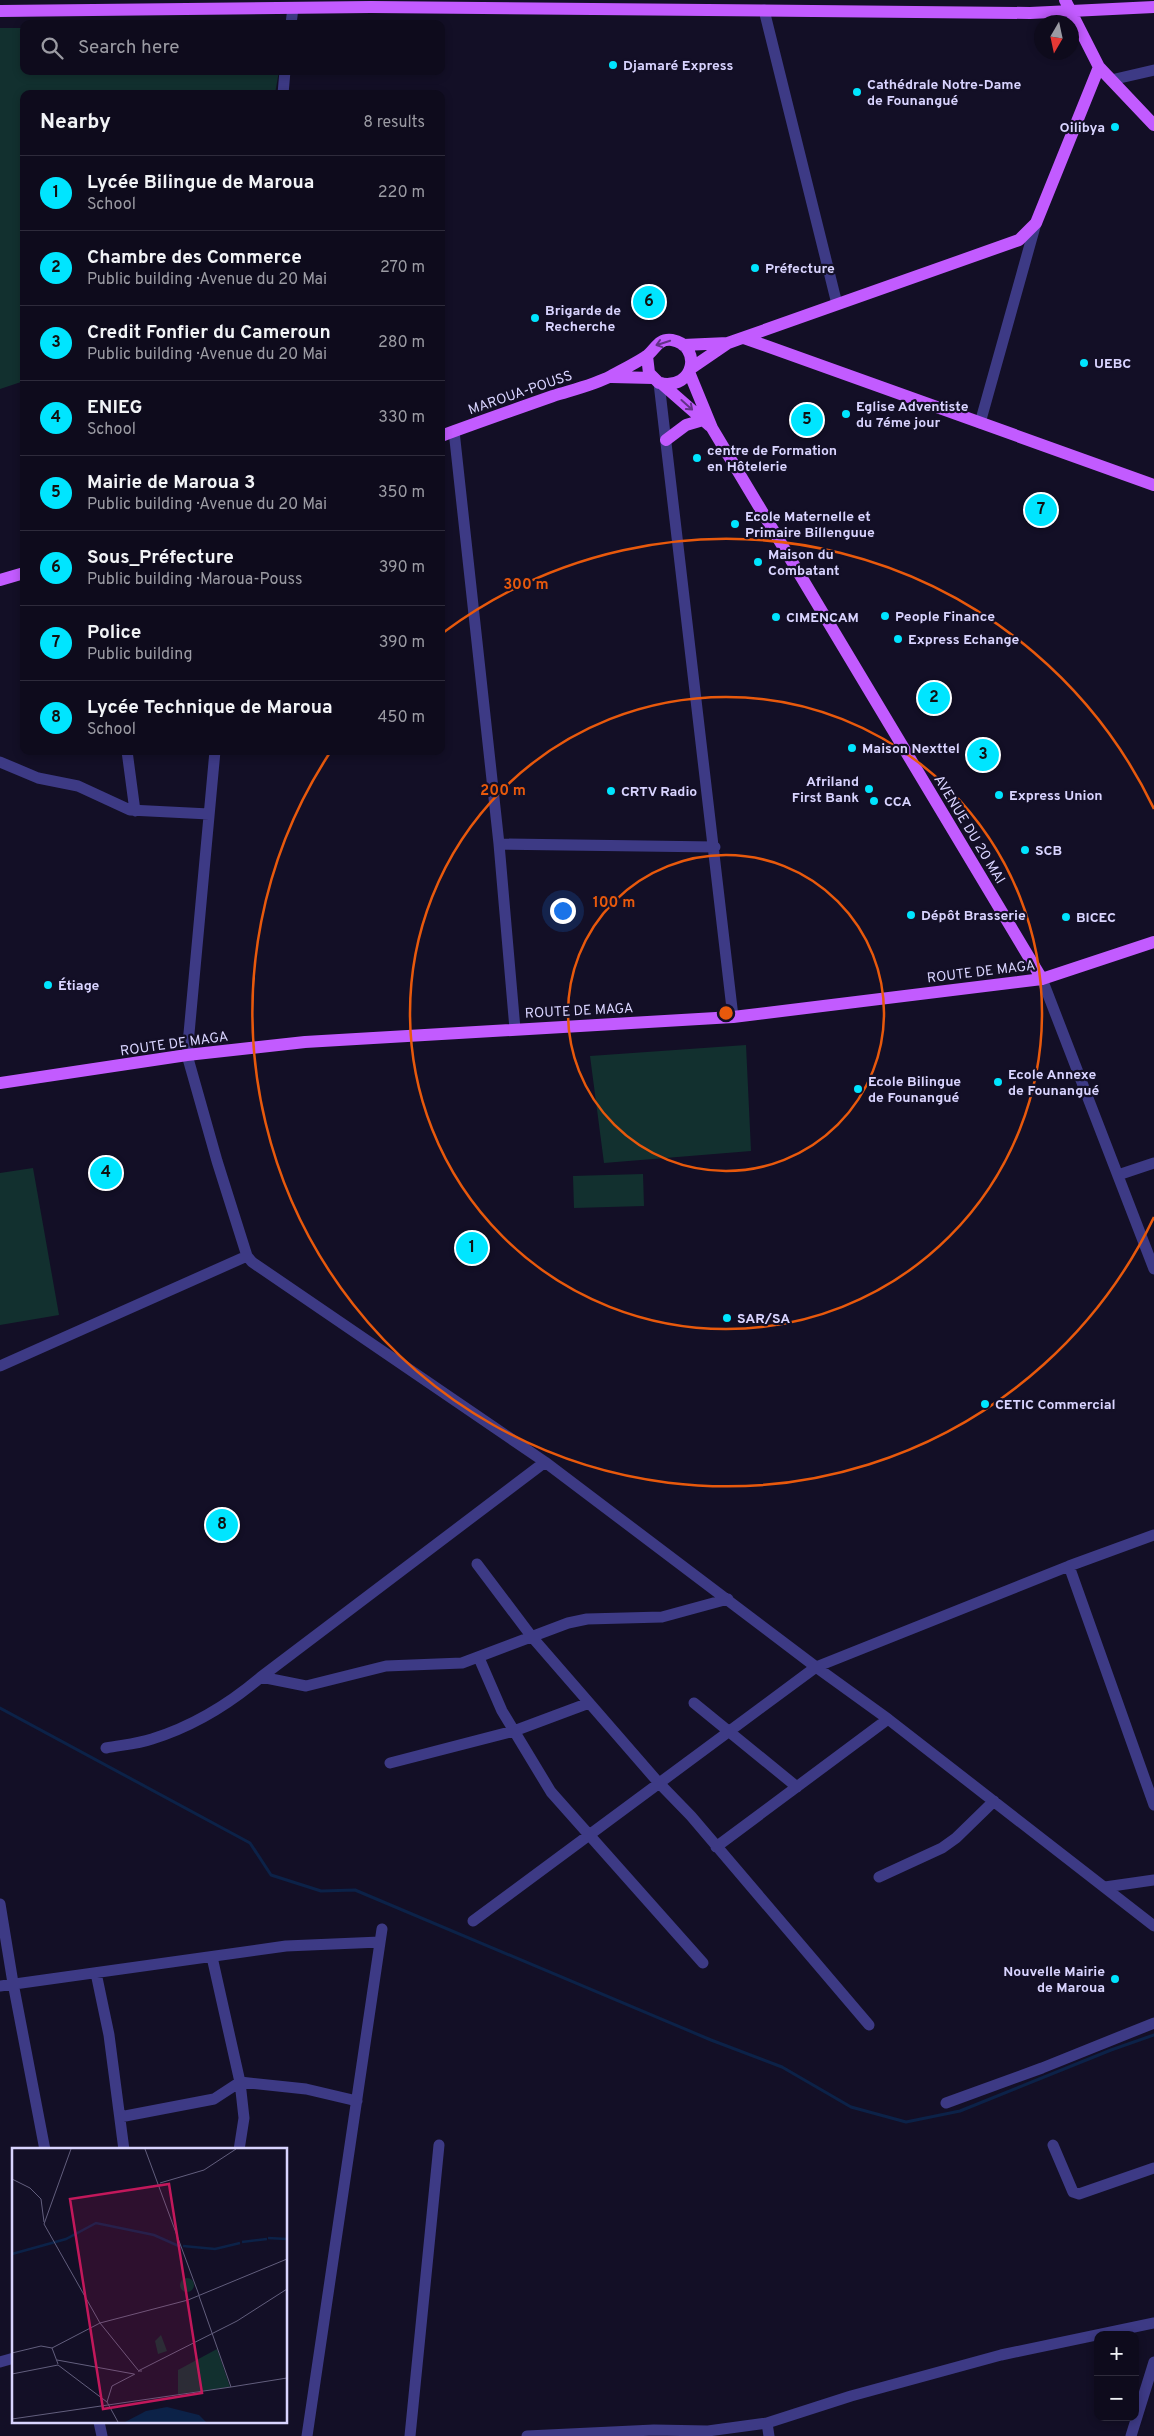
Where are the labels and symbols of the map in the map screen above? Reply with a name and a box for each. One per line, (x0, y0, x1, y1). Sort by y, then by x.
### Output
north arrow (1034, 15, 1079, 60)
place label: Djamaré Express (623, 58, 734, 75)
marker: Djamaré Express (607, 59, 619, 71)
place label: Cathédrale Notre-Dame de Founangué (867, 77, 1022, 110)
marker: Cathédrale Notre-Dame de Founangué (851, 86, 863, 98)
place label: Oilibya (1060, 120, 1105, 137)
marker: Oilibya (1109, 121, 1121, 133)
place label: Préfecture (765, 261, 835, 278)
marker: Préfecture (749, 262, 761, 274)
pin: 6 (633, 283, 665, 321)
place label: Brigarde de Recherche (545, 303, 621, 336)
marker: Brigarde de Recherche (529, 312, 541, 324)
one-way arrow (655, 339, 671, 349)
place label: UEBC (1094, 356, 1131, 373)
marker: UEBC (1078, 357, 1090, 369)
street label: MAROUA-POUSS (466, 368, 575, 419)
one-way arrow (680, 399, 693, 411)
place label: Eglise Adventiste du 7éme jour (856, 399, 969, 432)
pin: 5 (791, 401, 823, 439)
marker: Eglise Adventiste du 7éme jour (840, 408, 852, 420)
place label: centre de Formation en Hôtelerie (707, 443, 837, 476)
marker: centre de Formation en Hôtelerie (691, 452, 703, 464)
pin: 7 (1025, 491, 1057, 529)
place label: Ecole Maternelle et Primaire Billenguue (745, 509, 875, 542)
marker: Ecole Maternelle et Primaire Billenguue (729, 518, 741, 530)
place label: Maison du Combatant (768, 547, 840, 580)
marker: Maison du Combatant (752, 556, 764, 568)
text: 300 m (503, 576, 549, 595)
place label: People Finance (895, 609, 995, 626)
place label: CIMENCAM (786, 610, 859, 627)
marker: People Finance (879, 610, 891, 622)
marker: CIMENCAM (770, 611, 782, 623)
place label: Express Echange (908, 632, 1020, 649)
marker: Express Echange (892, 633, 904, 645)
pin: 2 (918, 679, 950, 717)
pin: 3 (967, 736, 999, 774)
place label: Maison Nexttel (862, 741, 960, 758)
marker: Maison Nexttel (846, 742, 858, 754)
street label: AVENUE DU 20 MAI (929, 772, 1008, 887)
place label: Afriland First Bank (792, 774, 859, 807)
text: 200 m (480, 782, 526, 801)
marker: Afriland First Bank (863, 783, 875, 795)
place label: CRTV Radio (621, 784, 697, 801)
marker: CRTV Radio (605, 785, 617, 797)
place label: Express Union (1009, 788, 1103, 805)
marker: Express Union (993, 789, 1005, 801)
place label: CCA (884, 794, 912, 811)
marker: CCA (868, 795, 880, 807)
place label: SCB (1035, 843, 1062, 860)
marker: SCB (1019, 844, 1031, 856)
text: 100 m (593, 894, 635, 913)
your location (550, 898, 576, 924)
place label: Dépôt Brasserie (921, 908, 1026, 925)
marker: Dépôt Brasserie (905, 909, 917, 921)
place label: BICEC (1076, 910, 1116, 927)
marker: BICEC (1060, 911, 1072, 923)
street label: ROUTE DE MAGA (926, 957, 1036, 988)
place label: Étiage (58, 977, 100, 995)
marker: Étiage (42, 979, 54, 991)
street label: ROUTE DE MAGA (524, 1000, 634, 1023)
centre of rings (717, 1004, 735, 1022)
street label: ROUTE DE MAGA (119, 1028, 229, 1060)
place label: Ecole Annexe de Founangué (1008, 1067, 1099, 1100)
place label: Ecole Bilingue de Founangué (868, 1074, 961, 1107)
marker: Ecole Annexe de Founangué (992, 1076, 1004, 1088)
marker: Ecole Bilingue de Founangué (852, 1083, 864, 1095)
pin: 4 (90, 1154, 122, 1192)
pin: 1 (456, 1229, 488, 1267)
place label: SAR/SA (737, 1311, 790, 1328)
marker: SAR/SA (721, 1312, 733, 1324)
place label: CETIC Commercial (995, 1397, 1116, 1414)
marker: CETIC Commercial (979, 1398, 991, 1410)
pin: 8 (206, 1506, 238, 1544)
place label: Nouvelle Mairie de Maroua (1003, 1964, 1105, 1997)
marker: Nouvelle Mairie de Maroua (1109, 1973, 1121, 1985)
inset map (12, 2148, 288, 2424)

